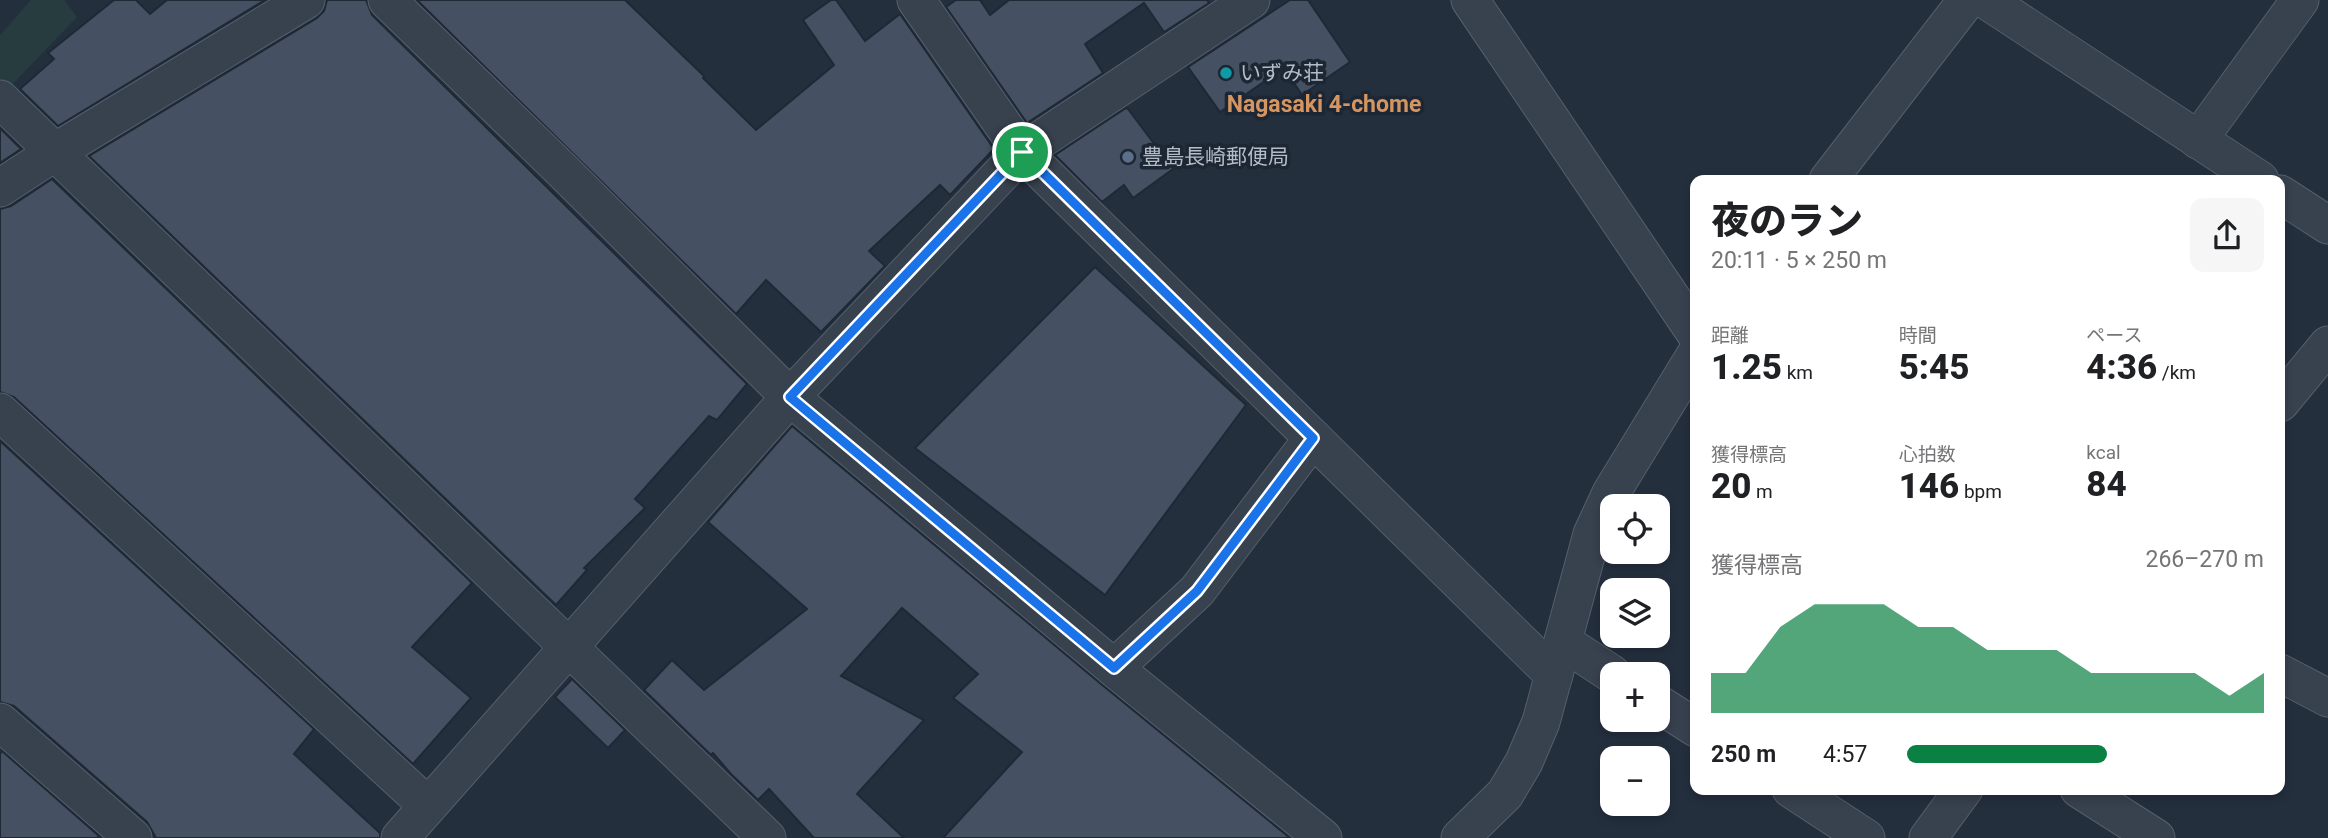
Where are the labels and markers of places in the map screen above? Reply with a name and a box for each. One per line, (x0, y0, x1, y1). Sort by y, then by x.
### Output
place label: いずみ荘 (1240, 61, 1324, 85)
marker: いずみ荘 (1218, 65, 1234, 81)
pin (992, 122, 1052, 182)
place label: 豊島長崎郵便局 (1142, 145, 1289, 169)
marker: 豊島長崎郵便局 (1120, 149, 1136, 165)

